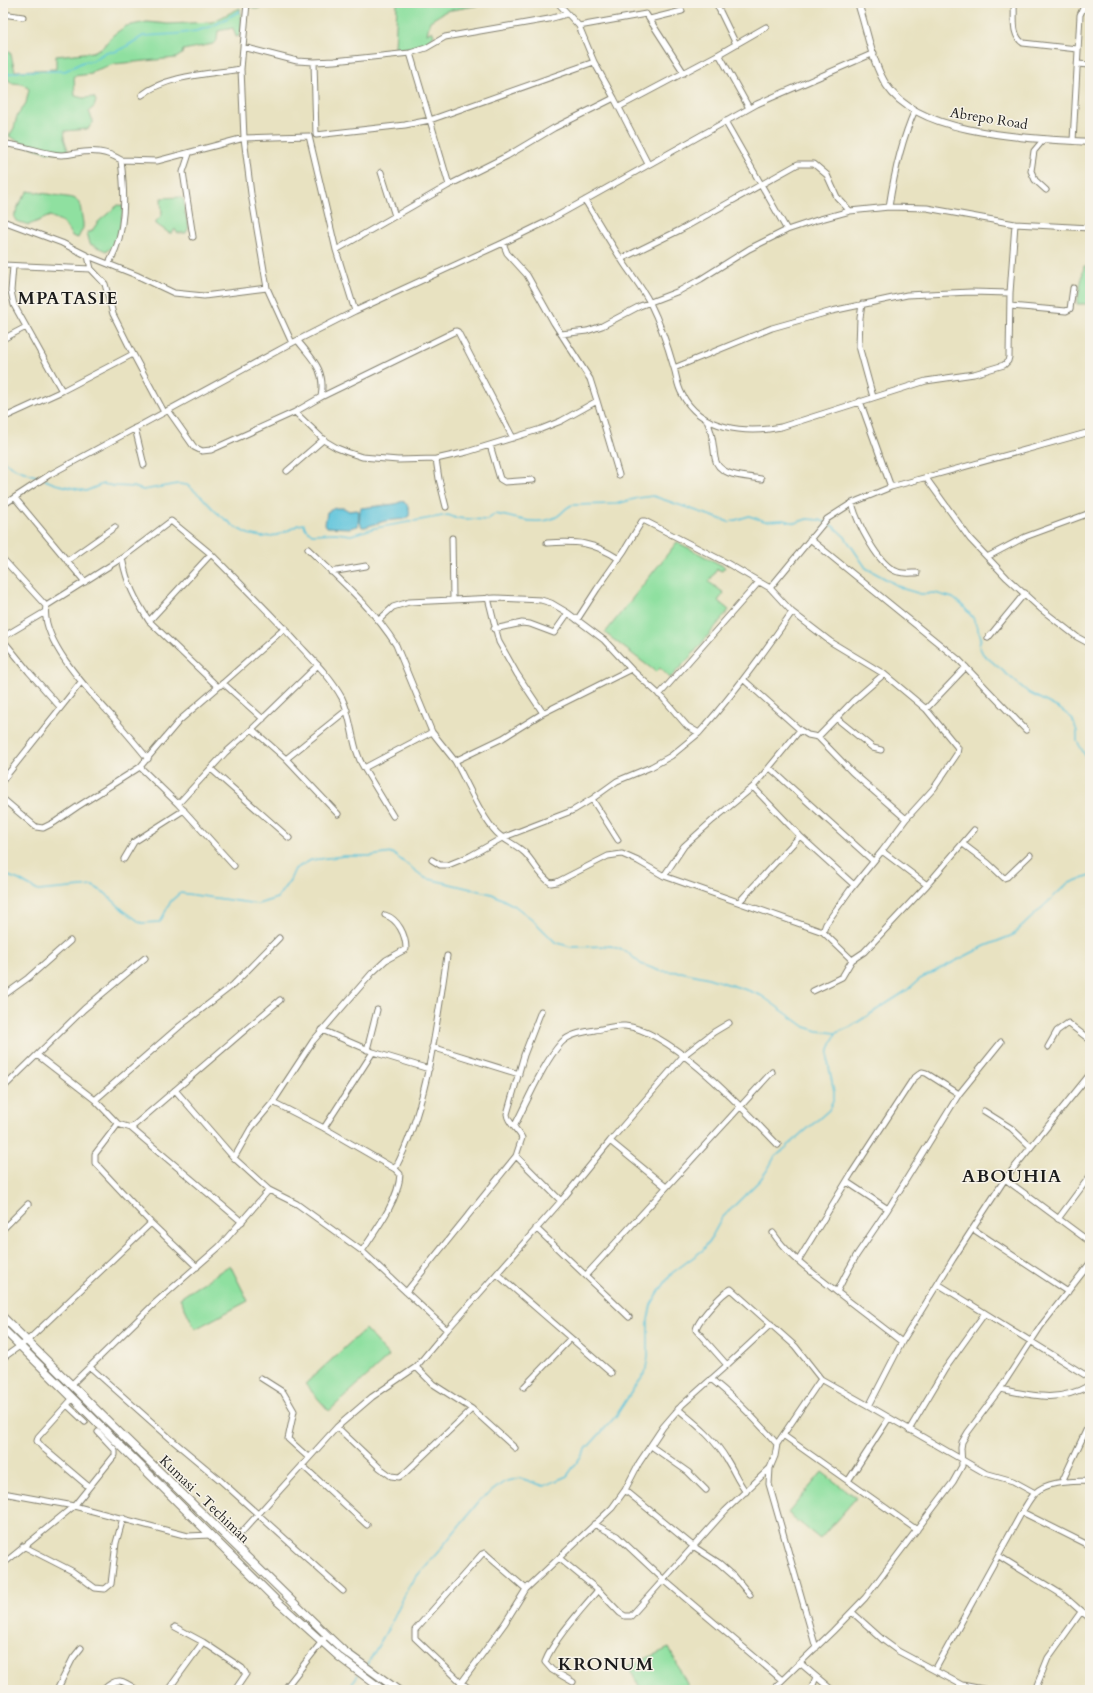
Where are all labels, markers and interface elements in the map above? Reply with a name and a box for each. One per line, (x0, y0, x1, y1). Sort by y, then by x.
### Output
street label: Abrepo Road (949, 103, 1030, 134)
district label: MPATASIE (17, 286, 119, 311)
district label: ABOUHIA (962, 1164, 1062, 1189)
street label: Kumasi - Techiman (155, 1451, 254, 1547)
district label: KRONUM (558, 1652, 654, 1677)

